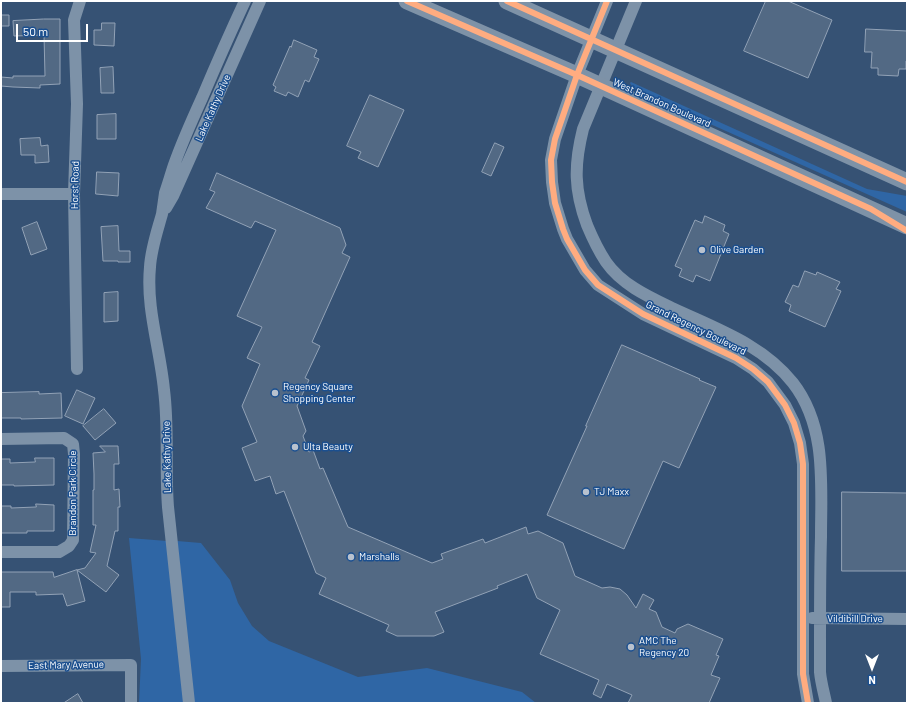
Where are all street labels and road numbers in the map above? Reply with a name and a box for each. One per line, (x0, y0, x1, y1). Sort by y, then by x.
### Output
street label: Lake Kathy Drive (193, 73, 233, 143)
street label: West Brandon Boulevard (611, 76, 713, 130)
street label: Horst Road (69, 161, 81, 209)
street label: Grand Regency Boulevard (644, 298, 748, 358)
street label: Lake Kathy Drive (160, 421, 174, 493)
street label: Brandon Park Circle (67, 450, 79, 536)
street label: Vildibill Drive (827, 613, 883, 625)
street label: East Mary Avenue (28, 658, 104, 672)

